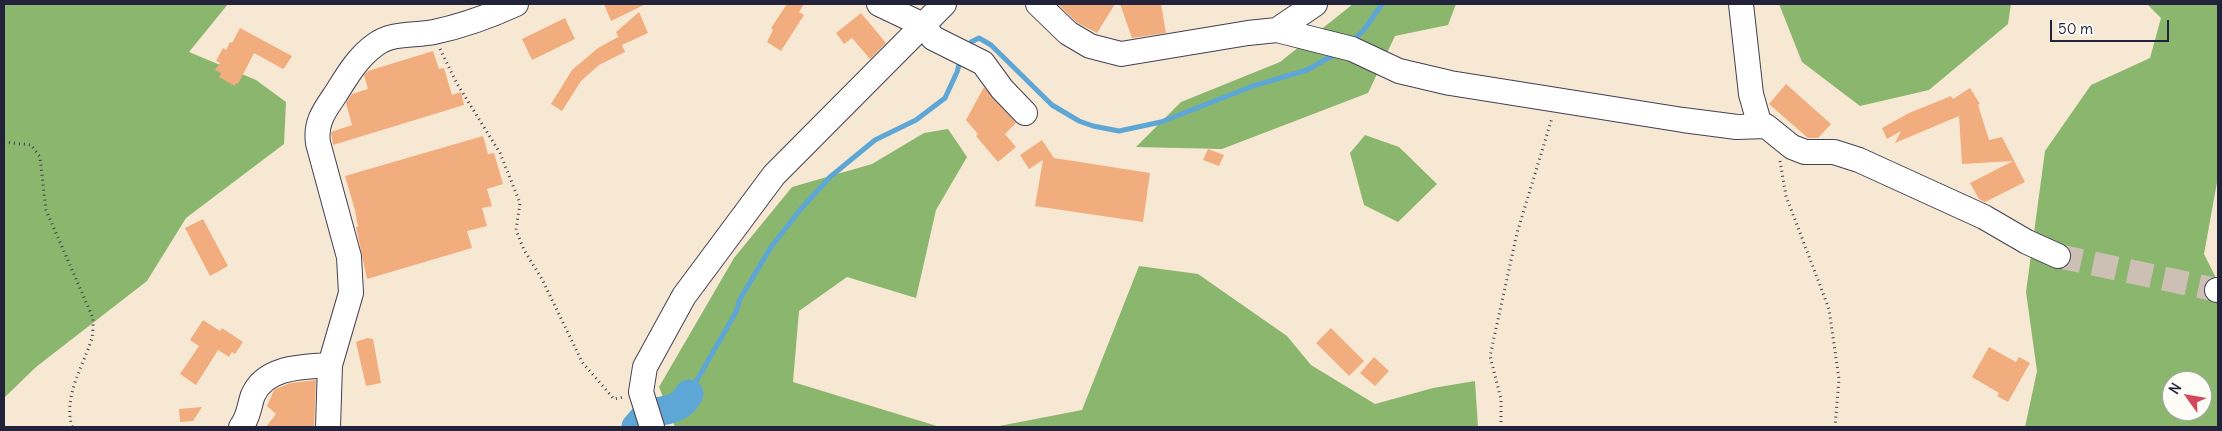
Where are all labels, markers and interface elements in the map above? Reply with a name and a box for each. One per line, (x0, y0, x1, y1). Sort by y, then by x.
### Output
scale bar (2052, 10, 2171, 42)
text: 50 m (2058, 19, 2093, 38)
north arrow (2162, 371, 2212, 421)
text: N (2165, 380, 2185, 397)

